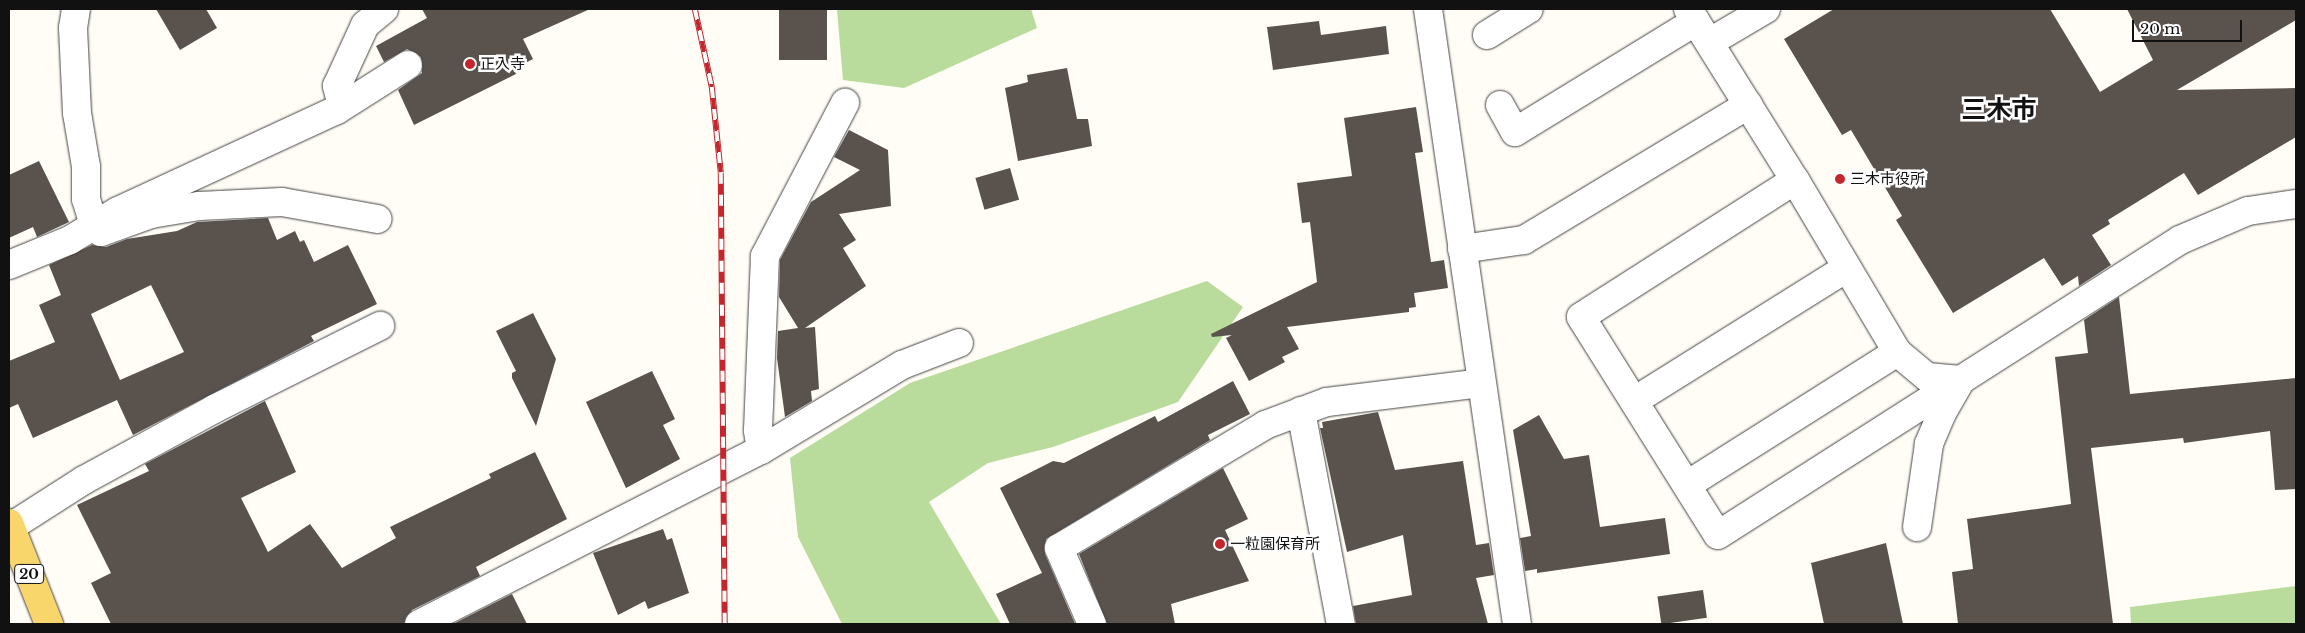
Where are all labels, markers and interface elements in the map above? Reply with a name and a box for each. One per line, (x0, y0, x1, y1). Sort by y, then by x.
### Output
scale bar (2135, 10, 2245, 42)
text: 20 m (2140, 19, 2180, 38)
place label: 正入寺 (480, 55, 525, 73)
marker: 正入寺 (464, 58, 476, 70)
district label: 三木市 (1962, 95, 2036, 125)
place label: 三木市役所 (1850, 170, 1925, 188)
marker: 三木市役所 (1834, 173, 1846, 185)
place label: 一粒園保育所 (1230, 535, 1320, 553)
marker: 一粒園保育所 (1214, 538, 1226, 550)
road number: 20 (14, 562, 44, 586)

